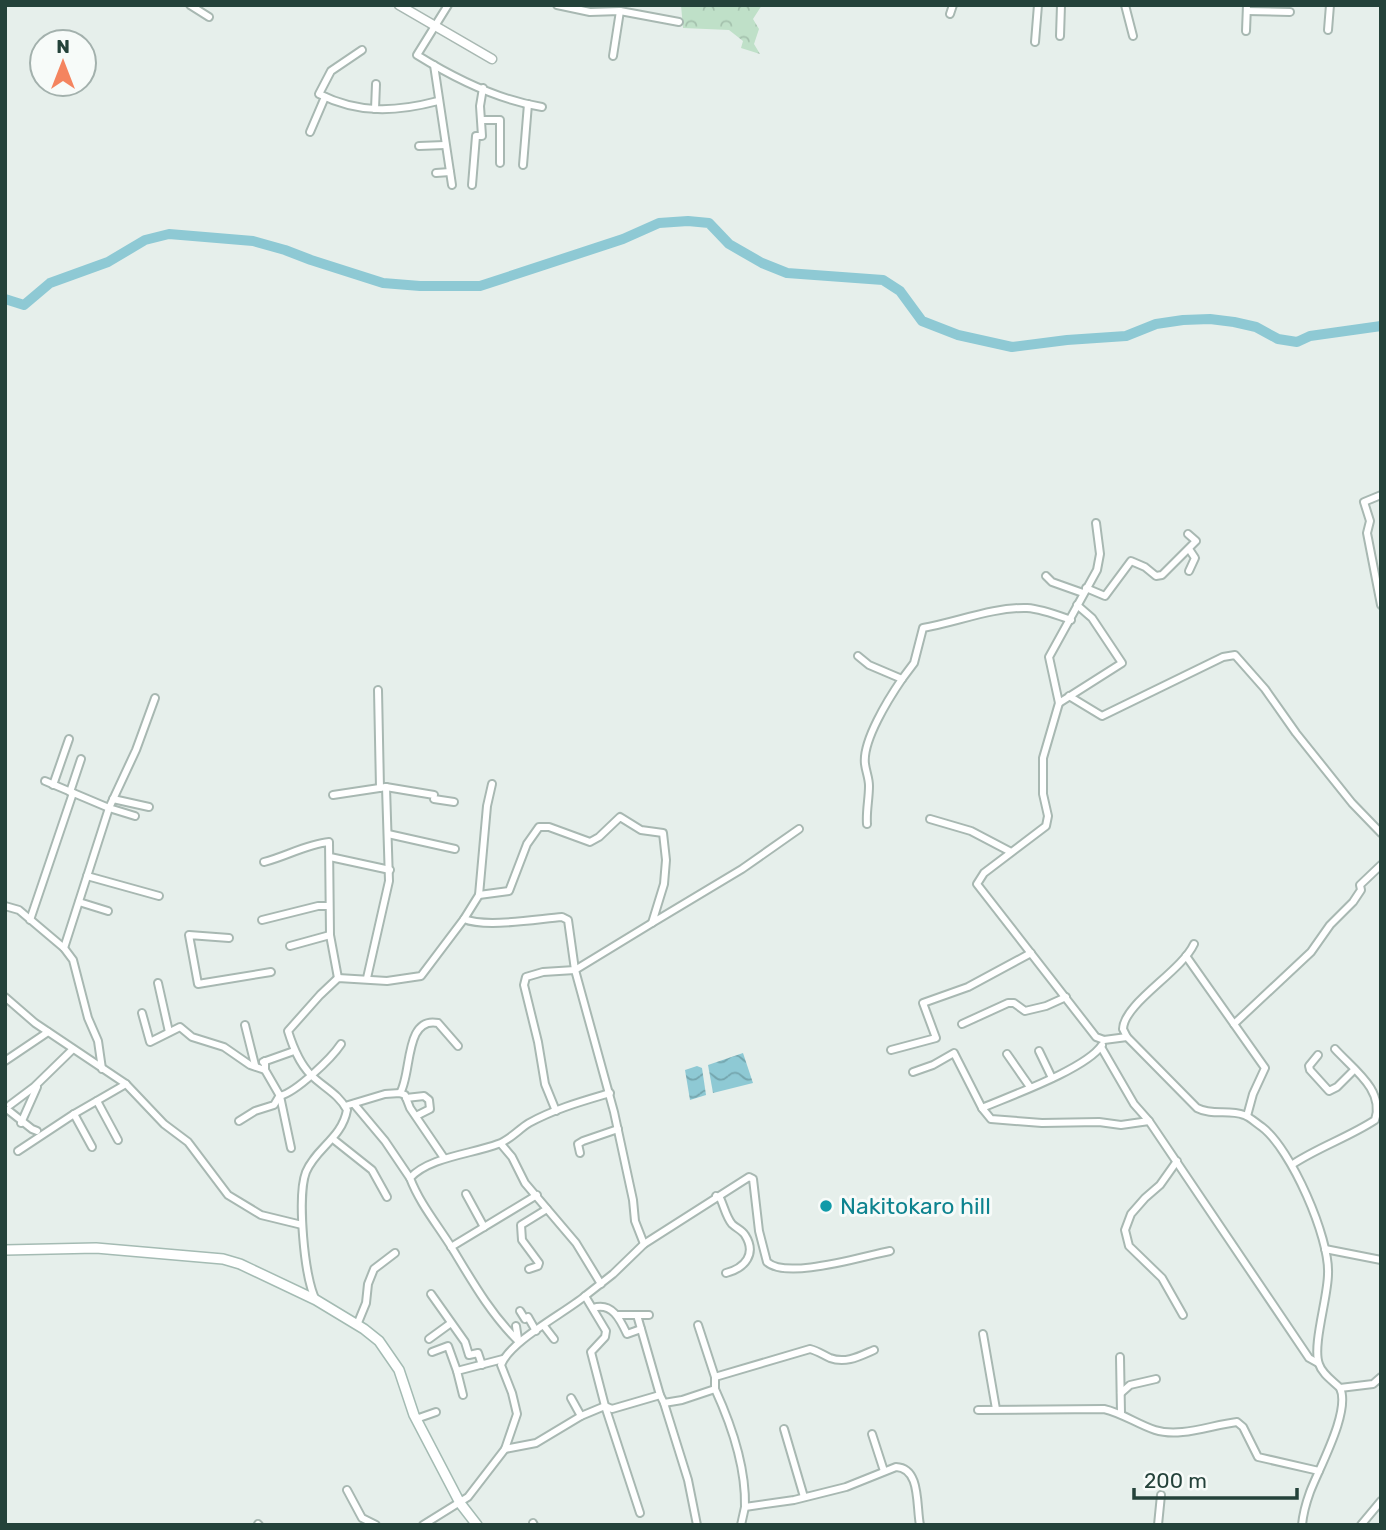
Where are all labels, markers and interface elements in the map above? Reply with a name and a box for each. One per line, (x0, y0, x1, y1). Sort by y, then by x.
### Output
north arrow (28, 28, 98, 98)
text: N (56, 35, 70, 58)
place label: Nakitokaro hill (840, 1192, 991, 1220)
marker: Nakitokaro hill (818, 1198, 834, 1214)
scale bar (1134, 1456, 1297, 1500)
text: 200 m (1144, 1468, 1207, 1493)

